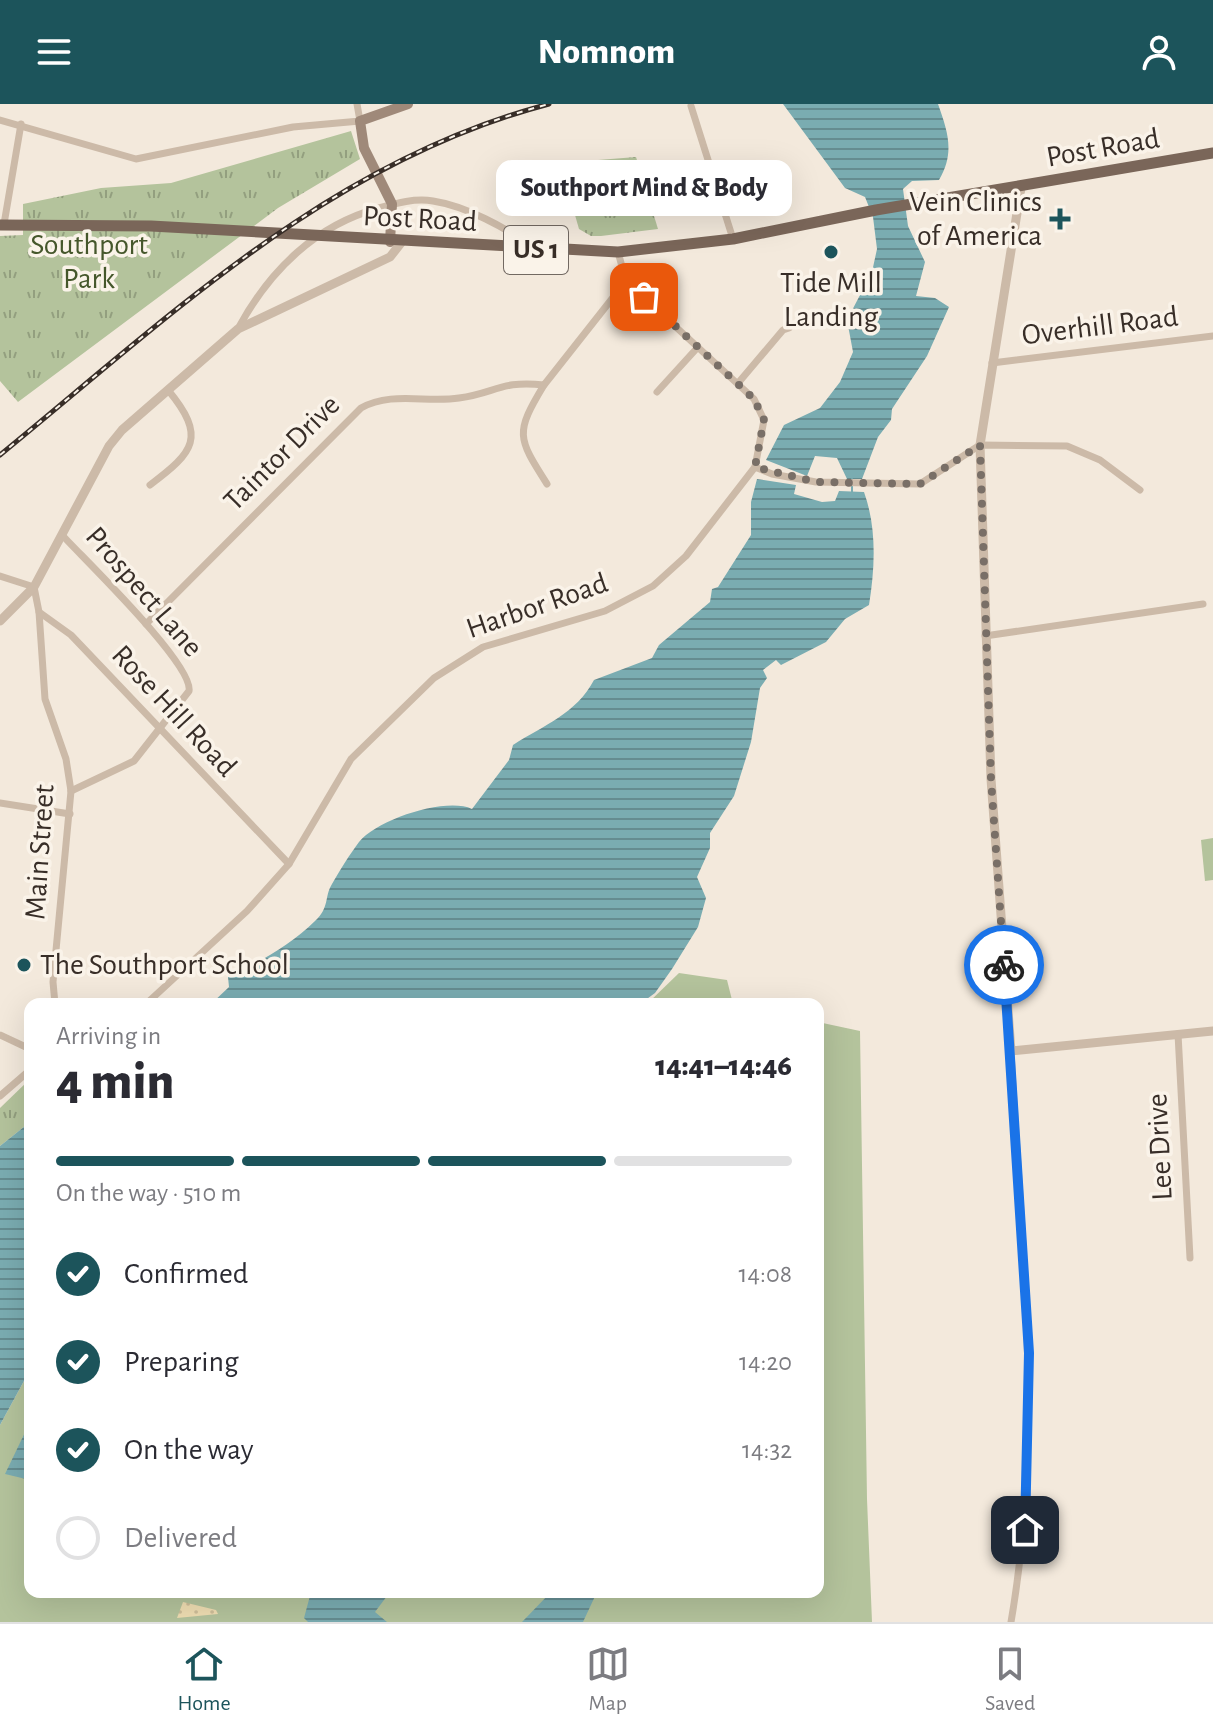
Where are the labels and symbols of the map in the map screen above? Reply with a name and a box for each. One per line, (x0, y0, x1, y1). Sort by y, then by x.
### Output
street label: Post Road (1044, 123, 1162, 173)
callout: Southport Mind & Body (496, 161, 792, 217)
place label: Vein Clinics of America (909, 187, 1042, 251)
street label: Post Road (362, 201, 478, 237)
marker: Vein Clinics of America (1049, 208, 1071, 230)
road number: US 1 (504, 226, 568, 274)
park label: Southport Park (30, 230, 148, 294)
marker: Tide Mill Landing (822, 243, 840, 261)
pin (610, 263, 678, 331)
place label: Tide Mill Landing (780, 268, 882, 332)
street label: Overhill Road (1020, 302, 1180, 350)
street label: Taintor Drive (218, 389, 346, 517)
street label: Prospect Lane (80, 521, 208, 663)
street label: Harbor Road (462, 568, 612, 644)
street label: Rose Hill Road (106, 640, 242, 782)
street label: Main Street (20, 783, 60, 921)
courier (964, 925, 1044, 1005)
place label: The Southport School (40, 950, 289, 980)
marker: The Southport School (15, 956, 33, 974)
street label: Lee Drive (1142, 1093, 1178, 1201)
pin (991, 1496, 1059, 1564)

